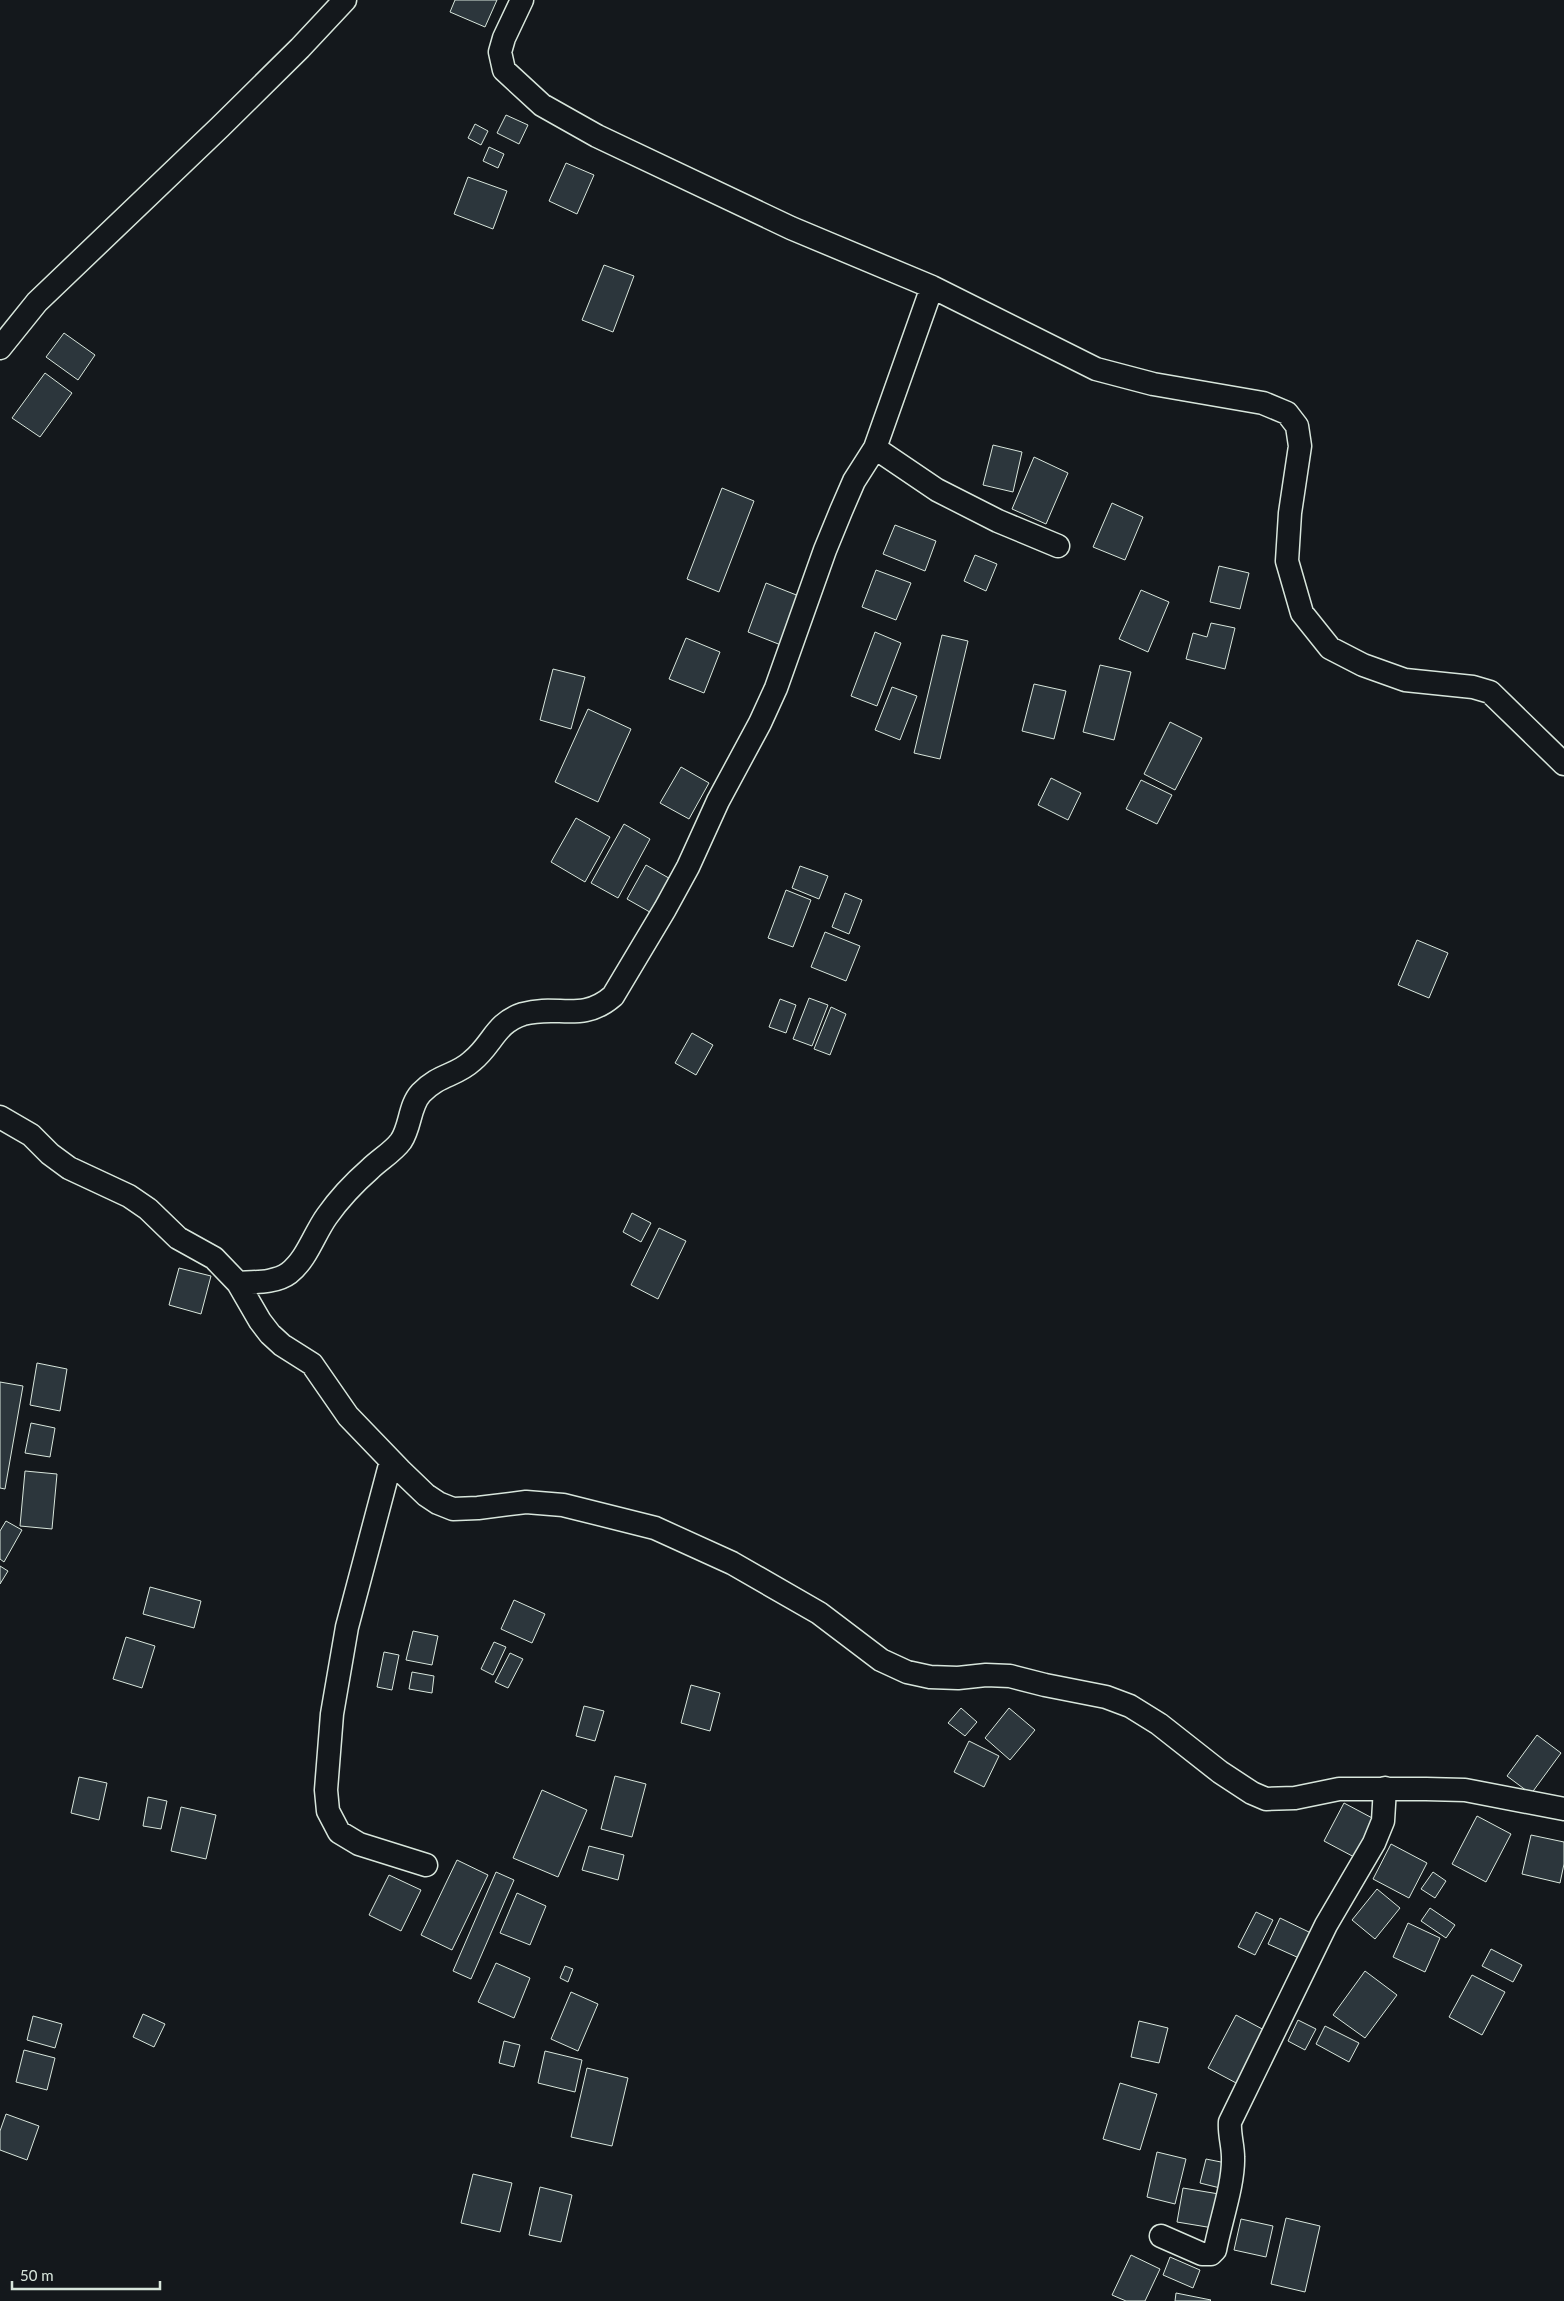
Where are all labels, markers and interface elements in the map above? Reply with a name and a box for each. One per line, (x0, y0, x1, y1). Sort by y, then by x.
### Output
scale bar (12, 2258, 160, 2290)
text: 50 m (20, 2266, 54, 2284)

